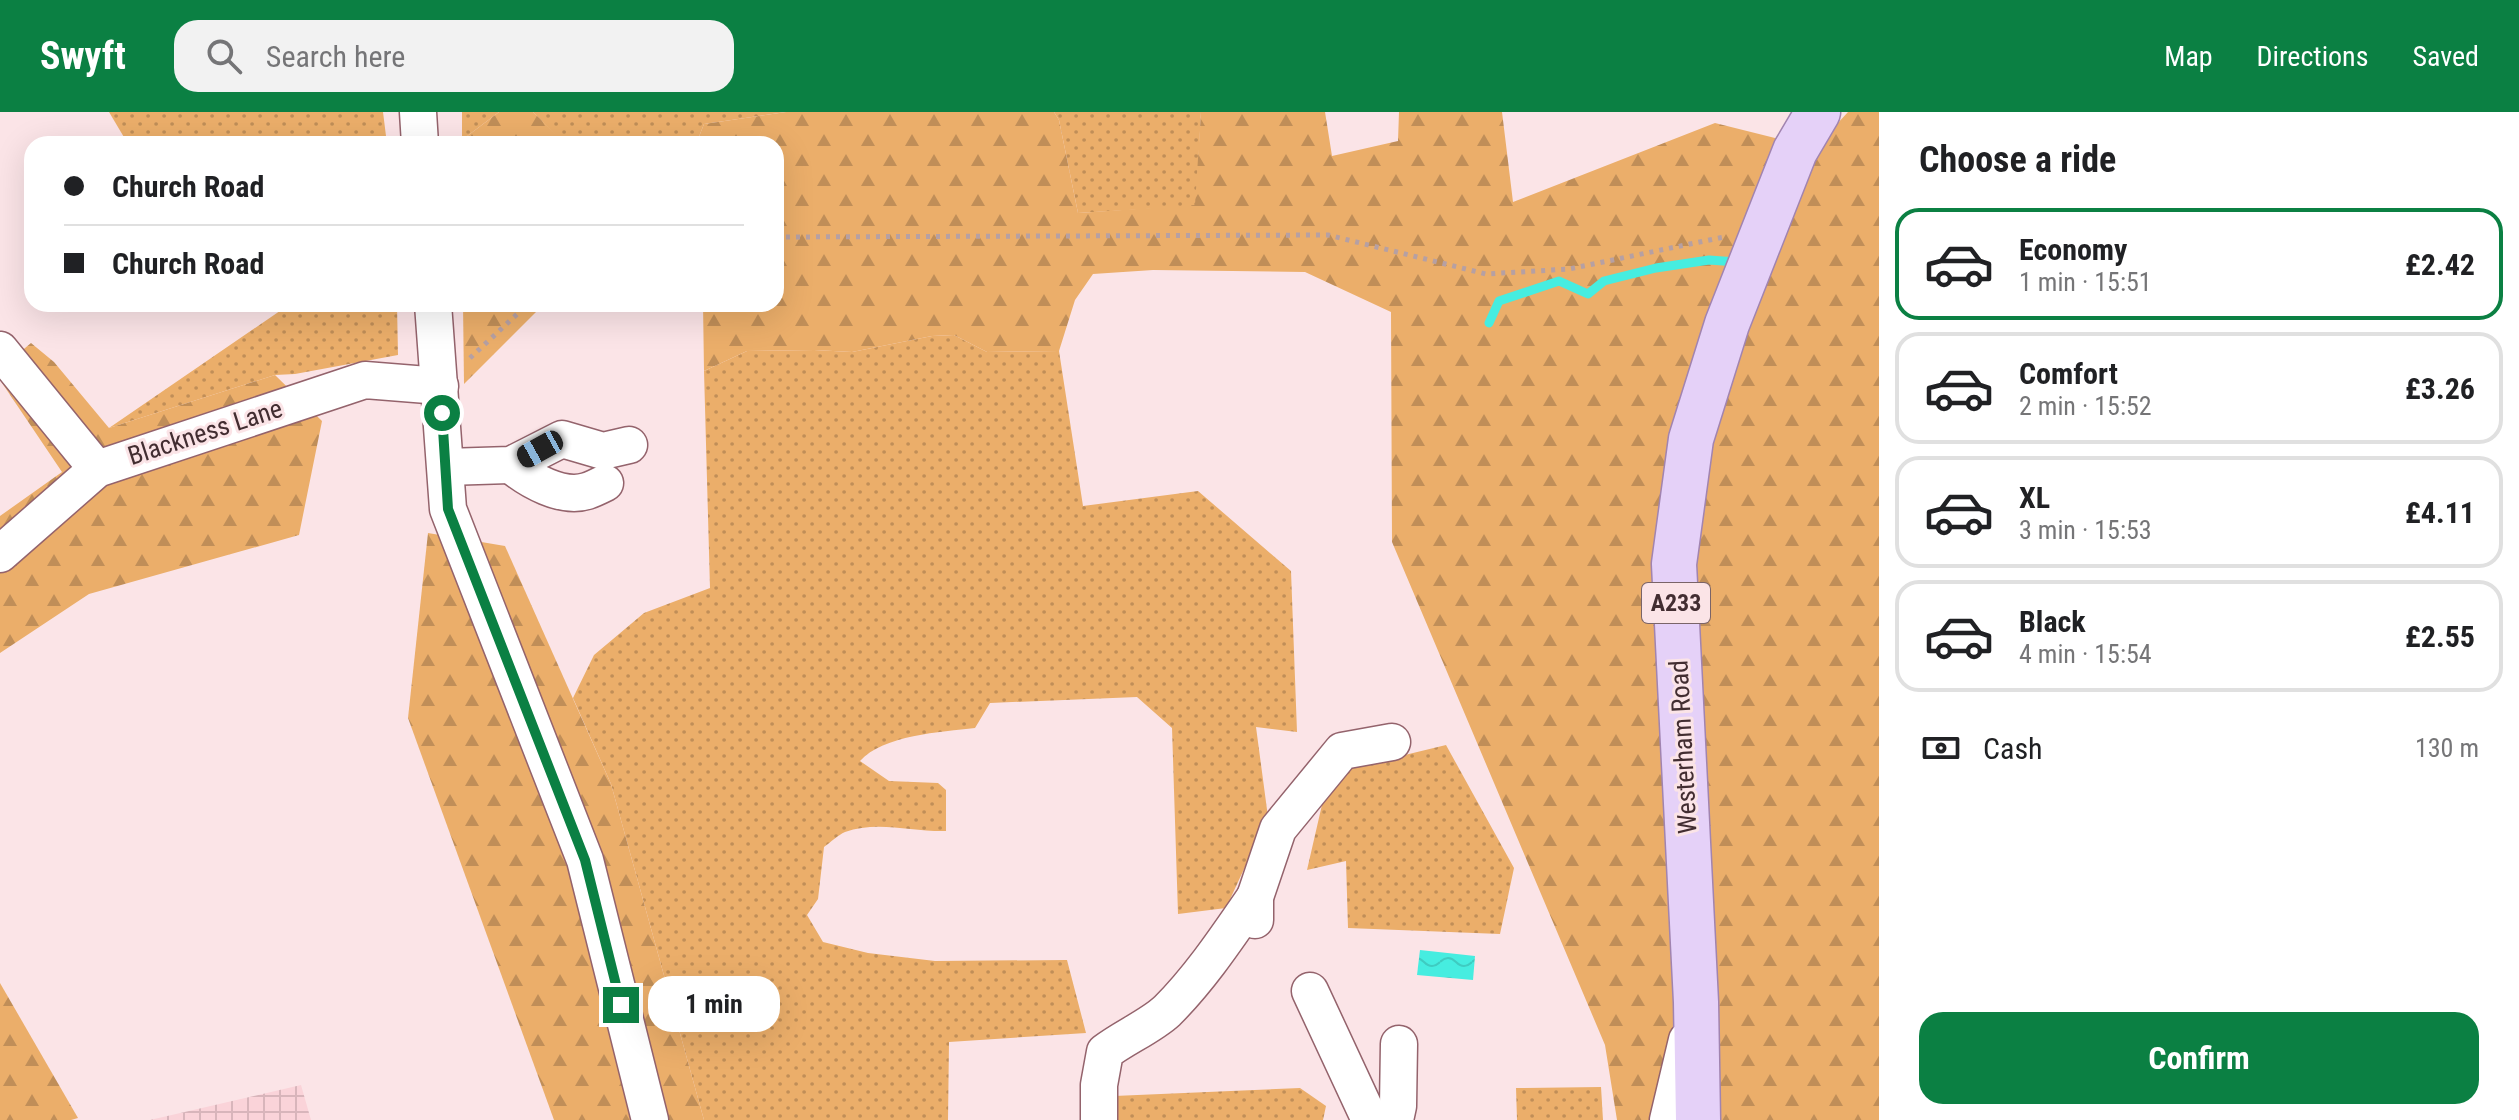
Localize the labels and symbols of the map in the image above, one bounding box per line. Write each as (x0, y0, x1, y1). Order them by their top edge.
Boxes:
street label: Blackness Lane (124, 393, 286, 471)
route start (424, 395, 460, 431)
car (513, 427, 567, 471)
road number: A233 (1642, 583, 1710, 623)
street label: Westerham Road (1663, 659, 1703, 835)
callout: 1 min (649, 977, 781, 1033)
route end (603, 987, 639, 1023)

